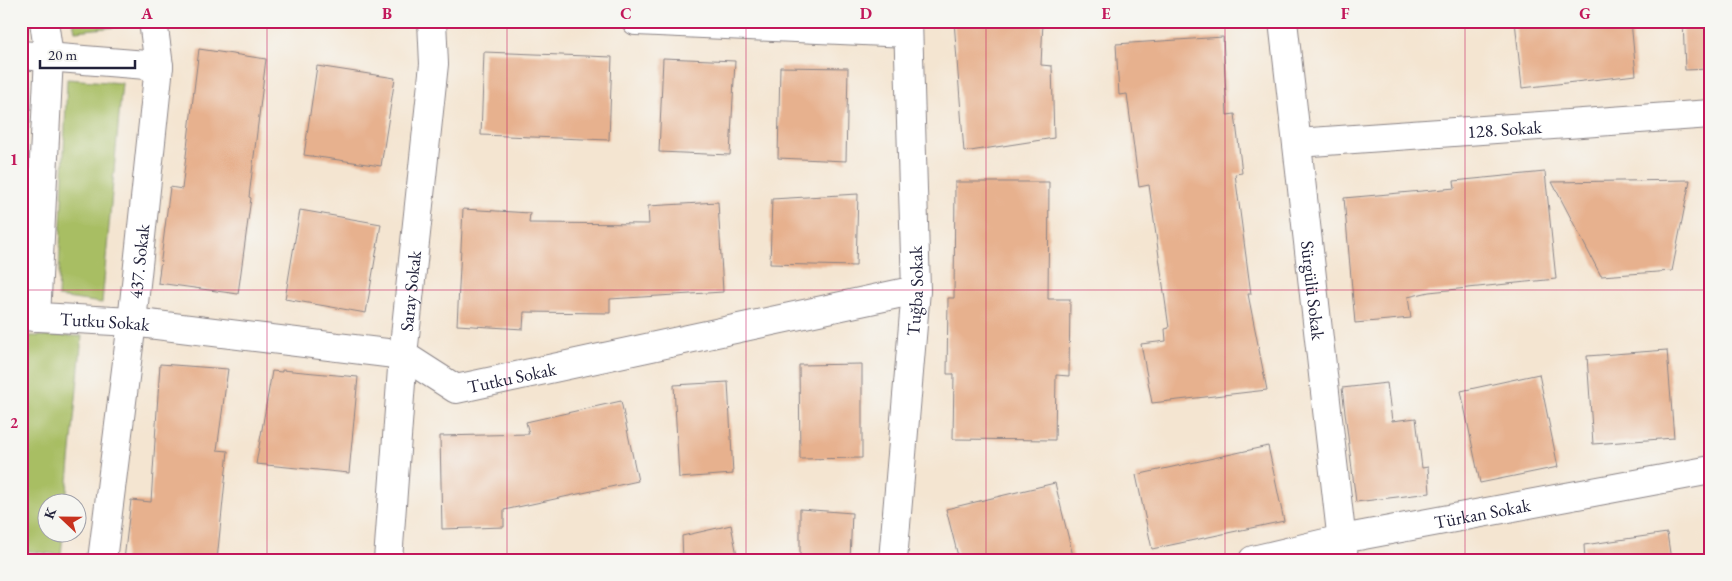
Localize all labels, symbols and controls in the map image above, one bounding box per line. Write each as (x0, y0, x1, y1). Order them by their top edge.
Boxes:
text: A (140, 3, 153, 24)
text: B (382, 3, 392, 24)
text: C (620, 3, 632, 24)
text: D (860, 3, 872, 24)
text: E (1101, 3, 1111, 24)
text: F (1341, 3, 1350, 24)
text: G (1579, 3, 1591, 24)
scale bar (40, 38, 135, 70)
text: 20 m (48, 45, 77, 64)
street label: 128. Sokak (1466, 114, 1543, 143)
text: 1 (10, 149, 18, 170)
street label: 437. Sokak (123, 222, 154, 300)
street label: Sürgülü Sokak (1296, 239, 1331, 342)
street label: Tuğba Sokak (901, 245, 928, 337)
street label: Saray Sokak (394, 249, 426, 333)
street label: Tutku Sokak (59, 307, 152, 336)
street label: Tutku Sokak (465, 356, 558, 398)
text: 2 (10, 412, 19, 433)
street label: Türkan Sokak (1432, 492, 1533, 533)
north arrow (38, 494, 88, 544)
text: K (40, 505, 60, 521)

